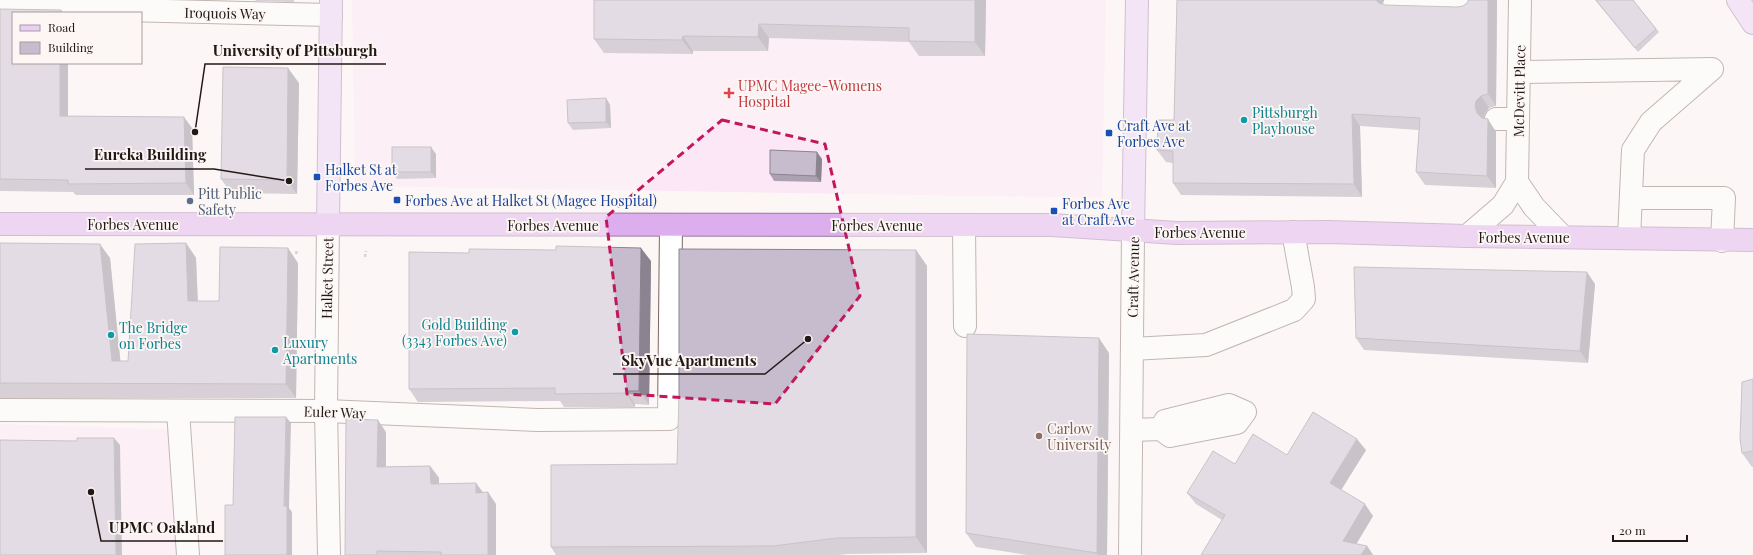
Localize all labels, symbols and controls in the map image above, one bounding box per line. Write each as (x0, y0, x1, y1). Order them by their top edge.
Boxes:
street label: Iroquois Way (184, 3, 266, 23)
legend (12, 12, 142, 64)
text: Road (48, 19, 75, 35)
callout: University of Pittsburgh (205, 37, 386, 64)
text: Building (48, 39, 94, 55)
text: University of Pittsburgh (213, 40, 377, 60)
street label: McDevitt Place (1509, 45, 1529, 137)
place label: UPMC Magee-Womens Hospital (738, 76, 882, 111)
marker: UPMC Magee-Womens Hospital (723, 87, 735, 99)
place label: Pittsburgh Playhouse (1252, 103, 1319, 138)
marker: Pittsburgh Playhouse (1239, 115, 1249, 125)
place label: Craft Ave at Forbes Ave (1117, 116, 1191, 151)
marker: Craft Ave at Forbes Ave (1104, 128, 1114, 138)
callout: Eureka Building (85, 142, 214, 169)
text: Eureka Building (94, 144, 207, 164)
place label: Halket St at Forbes Ave (325, 160, 398, 195)
marker: Halket St at Forbes Ave (312, 172, 322, 182)
place label: Pitt Public Safety (198, 184, 262, 219)
place label: Forbes Ave at Halket St (Magee Hospital) (405, 191, 657, 210)
place label: Forbes Ave at Craft Ave (1062, 194, 1135, 229)
marker: Forbes Ave at Halket St (Magee Hospital) (392, 195, 402, 205)
marker: Pitt Public Safety (185, 196, 195, 206)
marker: Forbes Ave at Craft Ave (1049, 206, 1059, 216)
street label: Forbes Avenue (87, 215, 179, 234)
street label: Forbes Avenue (507, 216, 599, 235)
street label: Forbes Avenue (831, 216, 923, 235)
street label: Forbes Avenue (1154, 223, 1246, 242)
street label: Forbes Avenue (1478, 228, 1570, 247)
street label: Halket Street (317, 236, 337, 319)
street label: Craft Avenue (1123, 236, 1143, 318)
place label: Gold Building (3343 Forbes Ave) (402, 315, 508, 350)
place label: The Bridge on Forbes (119, 318, 188, 353)
marker: Gold Building (3343 Forbes Ave) (510, 327, 520, 337)
marker: The Bridge on Forbes (106, 330, 116, 340)
place label: Luxury Apartments (282, 333, 357, 368)
marker: Luxury Apartments (270, 345, 280, 355)
callout: SkyVue Apartments (613, 347, 765, 374)
text: SkyVue Apartments (621, 350, 757, 370)
street label: Euler Way (303, 401, 367, 423)
place label: Carlow University (1047, 419, 1111, 454)
marker: Carlow University (1034, 431, 1044, 441)
callout: UPMC Oakland (101, 514, 223, 541)
text: UPMC Oakland (109, 517, 215, 537)
scale bar (1613, 517, 1687, 543)
text: 20 m (1619, 522, 1646, 538)

